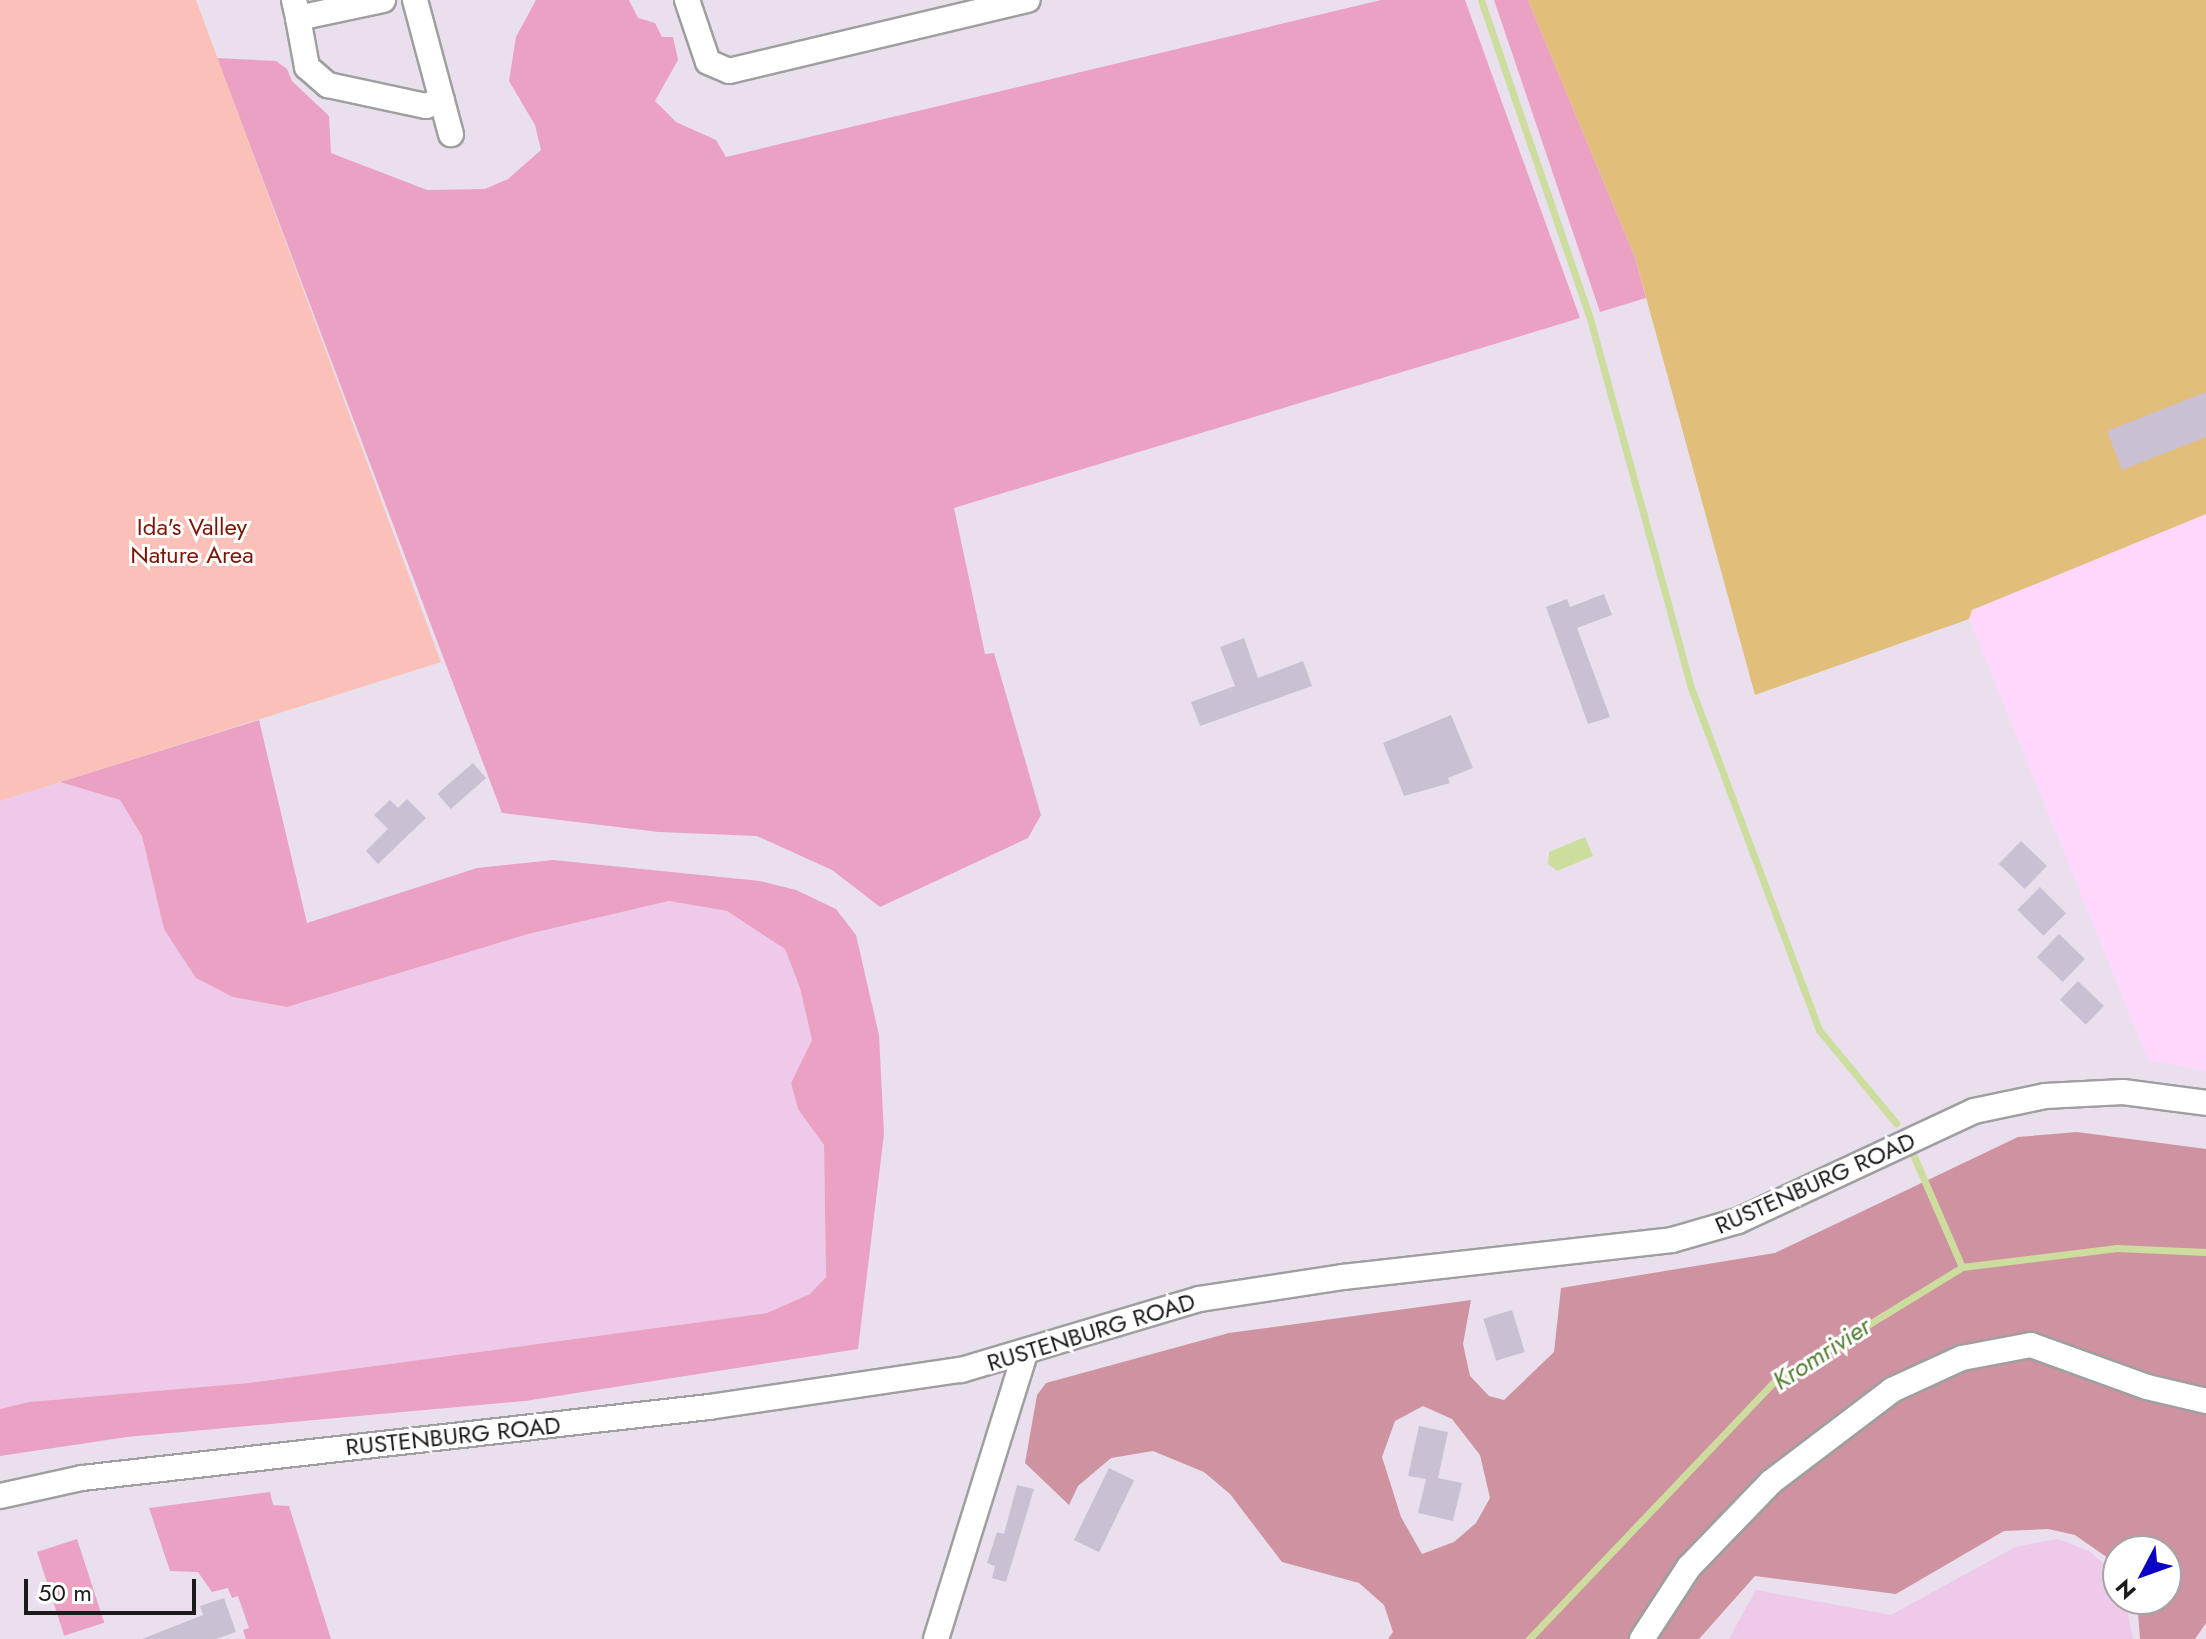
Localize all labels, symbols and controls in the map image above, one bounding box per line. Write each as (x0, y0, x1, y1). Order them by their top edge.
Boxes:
park label: Ida's Valley Nature Area (130, 513, 254, 569)
street label: RUSTENBURG ROAD (1710, 1126, 1920, 1240)
street label: RUSTENBURG ROAD (983, 1287, 1199, 1377)
water label: Kromrivier (1767, 1311, 1877, 1397)
street label: RUSTENBURG ROAD (344, 1410, 562, 1462)
north arrow (2102, 1535, 2182, 1615)
scale bar (28, 1563, 200, 1613)
text: N (2108, 1572, 2143, 1607)
text: 50 m (38, 1575, 92, 1610)

